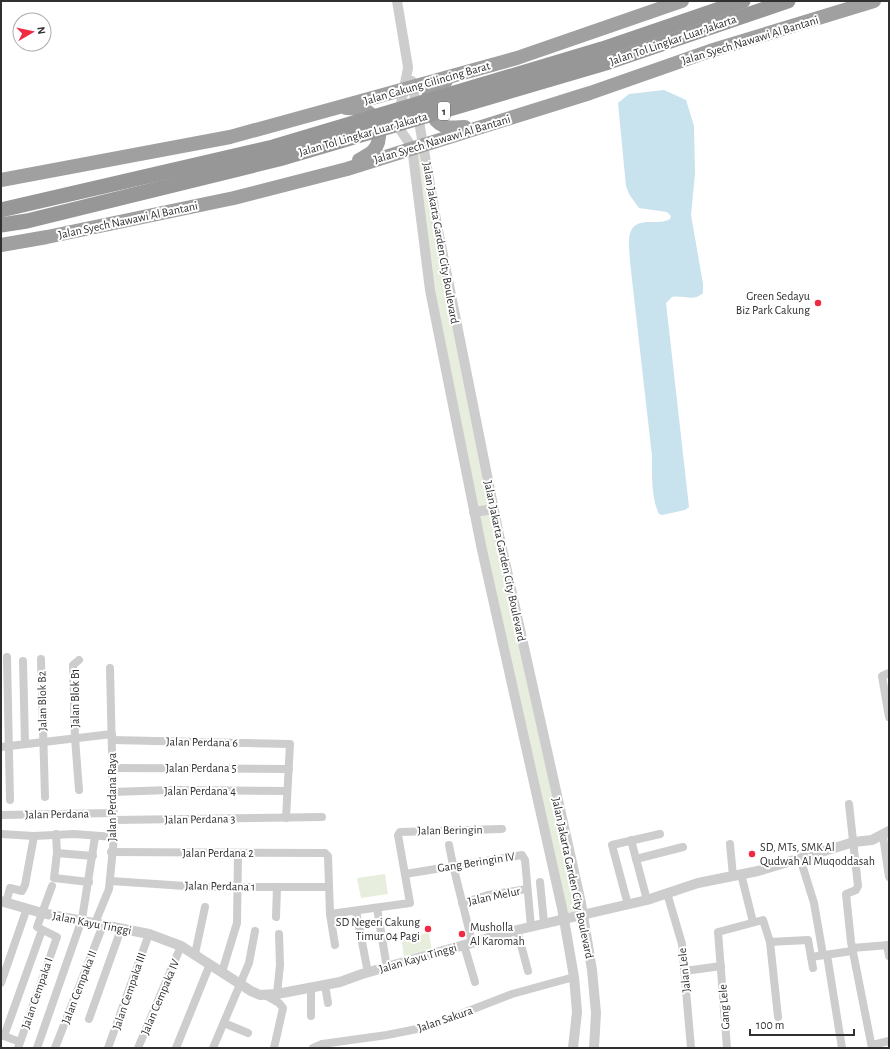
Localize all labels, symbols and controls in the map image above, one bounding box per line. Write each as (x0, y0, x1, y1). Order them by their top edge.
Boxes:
north arrow (12, 12, 52, 52)
street label: Jalan Tol Lingkar Luar Jakarta (608, 12, 738, 67)
street label: Jalan Syech Nawawi Al Bantani (680, 13, 820, 67)
text: N (35, 26, 47, 35)
street label: Jalan Cakung Cilincing Barat (363, 59, 492, 107)
road number: 1 (438, 102, 450, 120)
street label: Jalan Tol Lingkar Luar Jakarta (297, 110, 429, 158)
street label: Jalan Syech Nawawi Al Bantani (372, 112, 512, 166)
street label: Jalan Jakarta Garden City Boulevard (420, 161, 461, 325)
street label: Jalan Syech Nawawi Al Bantani (57, 199, 199, 242)
place label: Green Sedayu Biz Park Cakung (736, 290, 810, 316)
marker: Green Sedayu Biz Park Cakung (813, 298, 823, 308)
street label: Jalan Jakarta Garden City Boulevard (481, 480, 528, 643)
street label: Jalan Blok B1 (69, 669, 81, 727)
street label: Jalan Blok B2 (35, 670, 49, 731)
street label: Jalan Perdana 6 (166, 735, 238, 749)
street label: Jalan Perdana Raya (106, 752, 119, 841)
street label: Jalan Perdana 5 (165, 762, 237, 774)
street label: Jalan Perdana 4 (164, 785, 236, 797)
street label: Jalan Jakarta Garden City Boulevard (549, 797, 596, 960)
street label: Jalan Perdana (25, 807, 90, 821)
street label: Jalan Perdana 3 (164, 812, 236, 826)
street label: Jalan Beringin (417, 823, 483, 837)
place label: SD, MTs, SMK Al Qudwah Al Muqoddasah (760, 841, 875, 868)
street label: Jalan Perdana 2 (182, 847, 254, 859)
marker: SD, MTs, SMK Al Qudwah Al Muqoddasah (747, 849, 757, 859)
street label: Gang Beringin IV (437, 850, 516, 874)
street label: Jalan Perdana 1 (185, 879, 255, 893)
street label: Jalan Melur (467, 885, 521, 907)
street label: Jalan Kayu Tinggi (51, 909, 133, 938)
place label: SD Negeri Cakung Timur 04 Pagi (336, 916, 420, 942)
place label: Musholla Al Karomah (470, 921, 525, 947)
marker: SD Negeri Cakung Timur 04 Pagi (423, 924, 433, 934)
marker: Musholla Al Karomah (457, 929, 467, 939)
street label: Jalan Kayu Tinggi (378, 941, 458, 976)
street label: Jalan Lele (676, 947, 692, 993)
street label: Jalan Cempaka II (60, 949, 98, 1025)
street label: Jalan Cempaka III (110, 951, 148, 1031)
street label: Jalan Cempaka I (19, 956, 55, 1030)
street label: Jalan Cempaka IV (139, 957, 181, 1037)
street label: Gang Lele (716, 984, 732, 1030)
street label: Jalan Sakura (416, 1004, 474, 1034)
scale bar (750, 1011, 854, 1037)
text: 100 m (756, 1019, 784, 1031)

